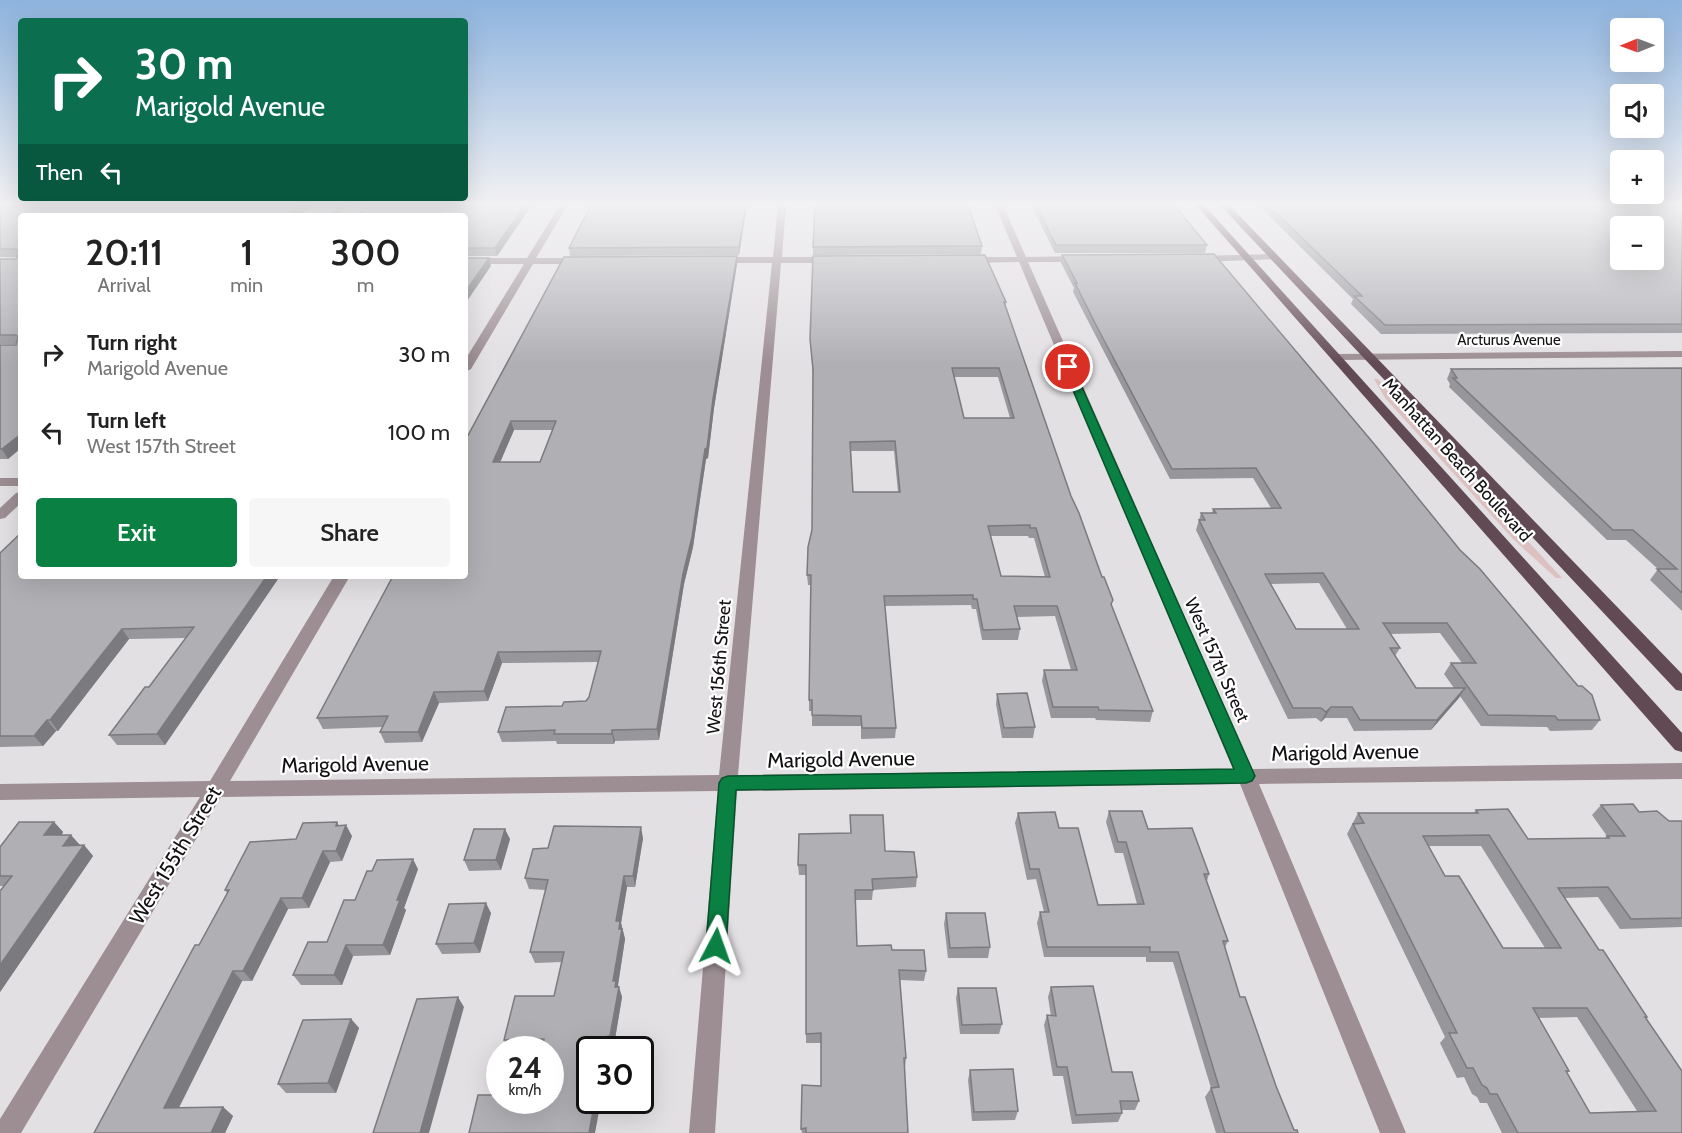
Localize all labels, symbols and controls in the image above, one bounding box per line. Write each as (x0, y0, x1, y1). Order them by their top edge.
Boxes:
north arrow (1610, 18, 1664, 72)
map controls (1610, 18, 1664, 270)
text: 30 m (135, 38, 233, 90)
icon: right (36, 42, 114, 120)
button: sound (1610, 84, 1664, 138)
text: Marigold Avenue (135, 90, 325, 123)
button: + (1610, 150, 1664, 204)
icon: left (95, 156, 128, 189)
text: Then (36, 159, 83, 186)
button: − (1610, 216, 1664, 270)
text: 20:11 (85, 230, 163, 274)
text: 1 (240, 230, 253, 274)
text: 300 (331, 230, 401, 274)
text: Arrival (98, 273, 151, 297)
text: min (230, 273, 263, 297)
text: m (357, 273, 374, 297)
text: Turn right (87, 329, 177, 356)
street label: Arcturus Avenue (1457, 331, 1561, 349)
icon: right (36, 338, 69, 371)
text: 30 m (398, 341, 450, 368)
pin (1042, 341, 1093, 392)
icon: arrive (1051, 350, 1084, 383)
text: Marigold Avenue (87, 356, 228, 380)
street label: Manhattan Beach Boulevard (1378, 373, 1536, 547)
text: Turn left (87, 407, 166, 434)
icon: left (36, 416, 69, 449)
text: 100 m (388, 419, 450, 446)
text: West 157th Street (87, 434, 236, 458)
button: Exit (36, 498, 237, 567)
button: Share (249, 498, 450, 567)
street label: West 157th Street (1180, 594, 1254, 726)
street label: West 156th Street (702, 599, 736, 735)
street label: Marigold Avenue (1271, 738, 1419, 766)
street label: Marigold Avenue (767, 745, 915, 773)
street label: Marigold Avenue (281, 750, 429, 778)
street label: West 155th Street (124, 781, 226, 929)
position arrow (684, 914, 748, 978)
speed limit sign: 30 (576, 1036, 654, 1114)
text: 24 (508, 1049, 542, 1086)
text: km/h (509, 1081, 541, 1099)

